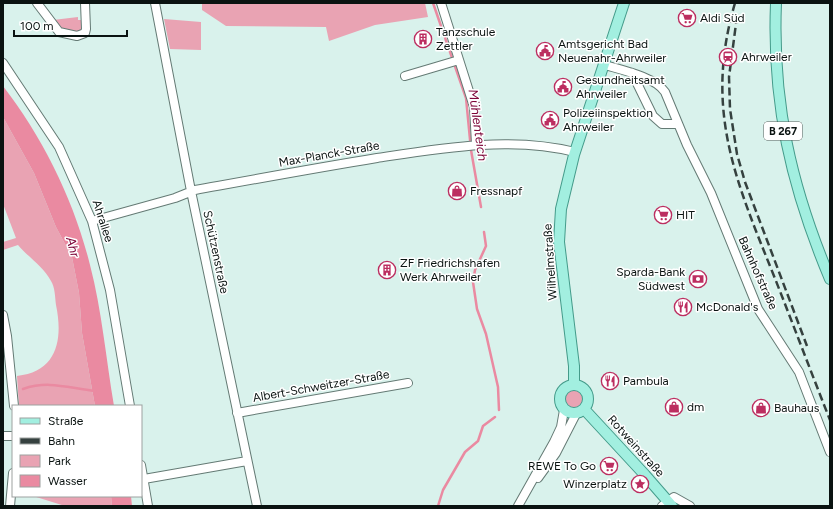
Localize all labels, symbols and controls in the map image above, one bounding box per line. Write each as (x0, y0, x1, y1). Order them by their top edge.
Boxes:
supermarket icon: Aldi Süd (677, 8, 697, 28)
place label: Aldi Süd (700, 11, 745, 25)
scale bar (14, 12, 127, 38)
text: 100 m (20, 19, 54, 33)
place label: Tanzschule Zettler (436, 25, 496, 53)
building icon: Tanzschule Zettler (413, 29, 433, 49)
place label: Amtsgericht Bad Neuenahr-Ahrweiler (558, 37, 666, 65)
public building icon: Amtsgericht Bad Neuenahr-Ahrweiler (535, 41, 555, 61)
station icon: Ahrweiler (718, 47, 738, 67)
place label: Ahrweiler (741, 50, 792, 64)
place label: Gesundheitsamt Ahrweiler (576, 73, 665, 101)
public building icon: Gesundheitsamt Ahrweiler (553, 77, 573, 97)
water label: Mühlenteich (466, 88, 490, 162)
place label: Polizeiinspektion Ahrweiler (563, 106, 653, 134)
public building icon: Polizeiinspektion Ahrweiler (540, 110, 560, 130)
road number: B 267 (764, 122, 802, 140)
street label: Max-Planck-Straße (278, 138, 381, 170)
shop icon: Fressnapf (447, 181, 467, 201)
place label: Fressnapf (470, 184, 523, 198)
street label: Ahrallee (90, 198, 116, 244)
supermarket icon: HIT (653, 205, 673, 225)
place label: HIT (676, 208, 695, 222)
street label: Schützenstraße (200, 209, 232, 295)
street label: Wilhelmstraße (540, 223, 560, 301)
water label: Ahr (63, 234, 83, 259)
street label: Bahnhofstraße (736, 234, 781, 312)
place label: ZF Friedrichshafen Werk Ahrweiler (400, 256, 500, 284)
building icon: ZF Friedrichshafen Werk Ahrweiler (377, 260, 397, 280)
place label: Sparda-Bank Südwest (616, 265, 685, 293)
bank icon: Sparda-Bank Südwest (688, 269, 708, 289)
restaurant icon: McDonald's (673, 297, 693, 317)
place label: McDonald's (696, 300, 759, 314)
street label: Albert-Schweitzer-Straße (252, 367, 391, 405)
restaurant icon: Pambula (600, 371, 620, 391)
place label: Pambula (623, 374, 669, 388)
shop icon: dm (664, 397, 684, 417)
shop icon: Bauhaus (751, 398, 771, 418)
place label: dm (687, 400, 704, 414)
place label: Bauhaus (774, 401, 820, 415)
legend (12, 405, 142, 497)
street label: Rotweinstraße (605, 412, 668, 480)
text: Straße (48, 414, 84, 428)
text: Bahn (48, 434, 75, 448)
text: Park (48, 454, 71, 468)
supermarket icon: REWE To Go (599, 456, 619, 476)
place label: REWE To Go (528, 459, 596, 473)
text: Wasser (48, 474, 87, 488)
place icon: Winzerplatz (630, 474, 650, 494)
place label: Winzerplatz (563, 477, 627, 491)

